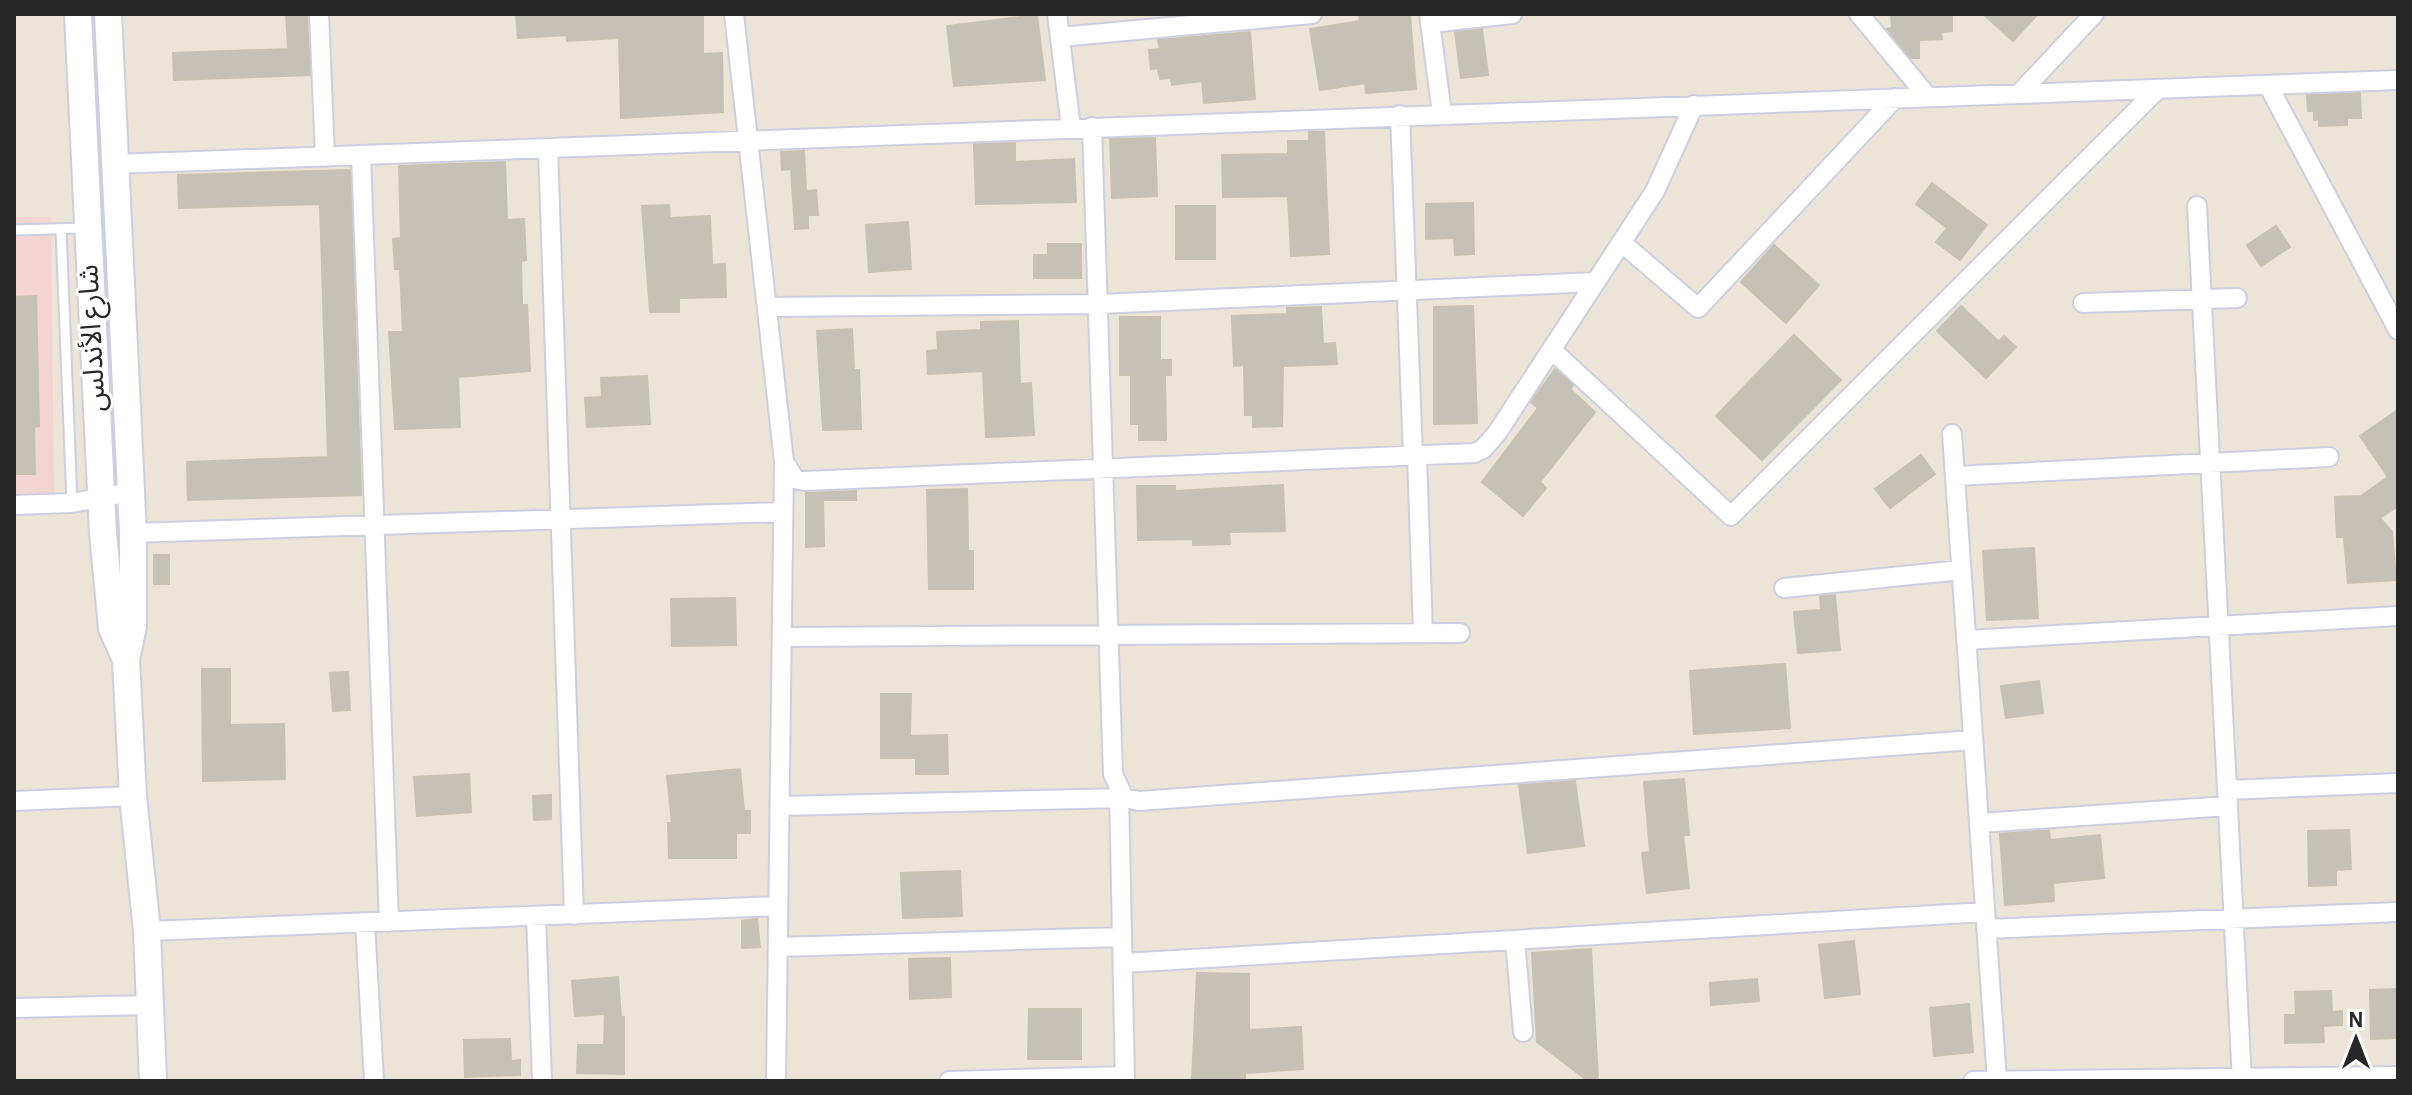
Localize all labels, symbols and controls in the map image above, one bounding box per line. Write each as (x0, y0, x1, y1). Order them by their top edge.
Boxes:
street label: شارع الأندلس (72, 263, 116, 412)
north arrow (2316, 999, 2396, 1079)
text: N (2348, 1009, 2364, 1031)

